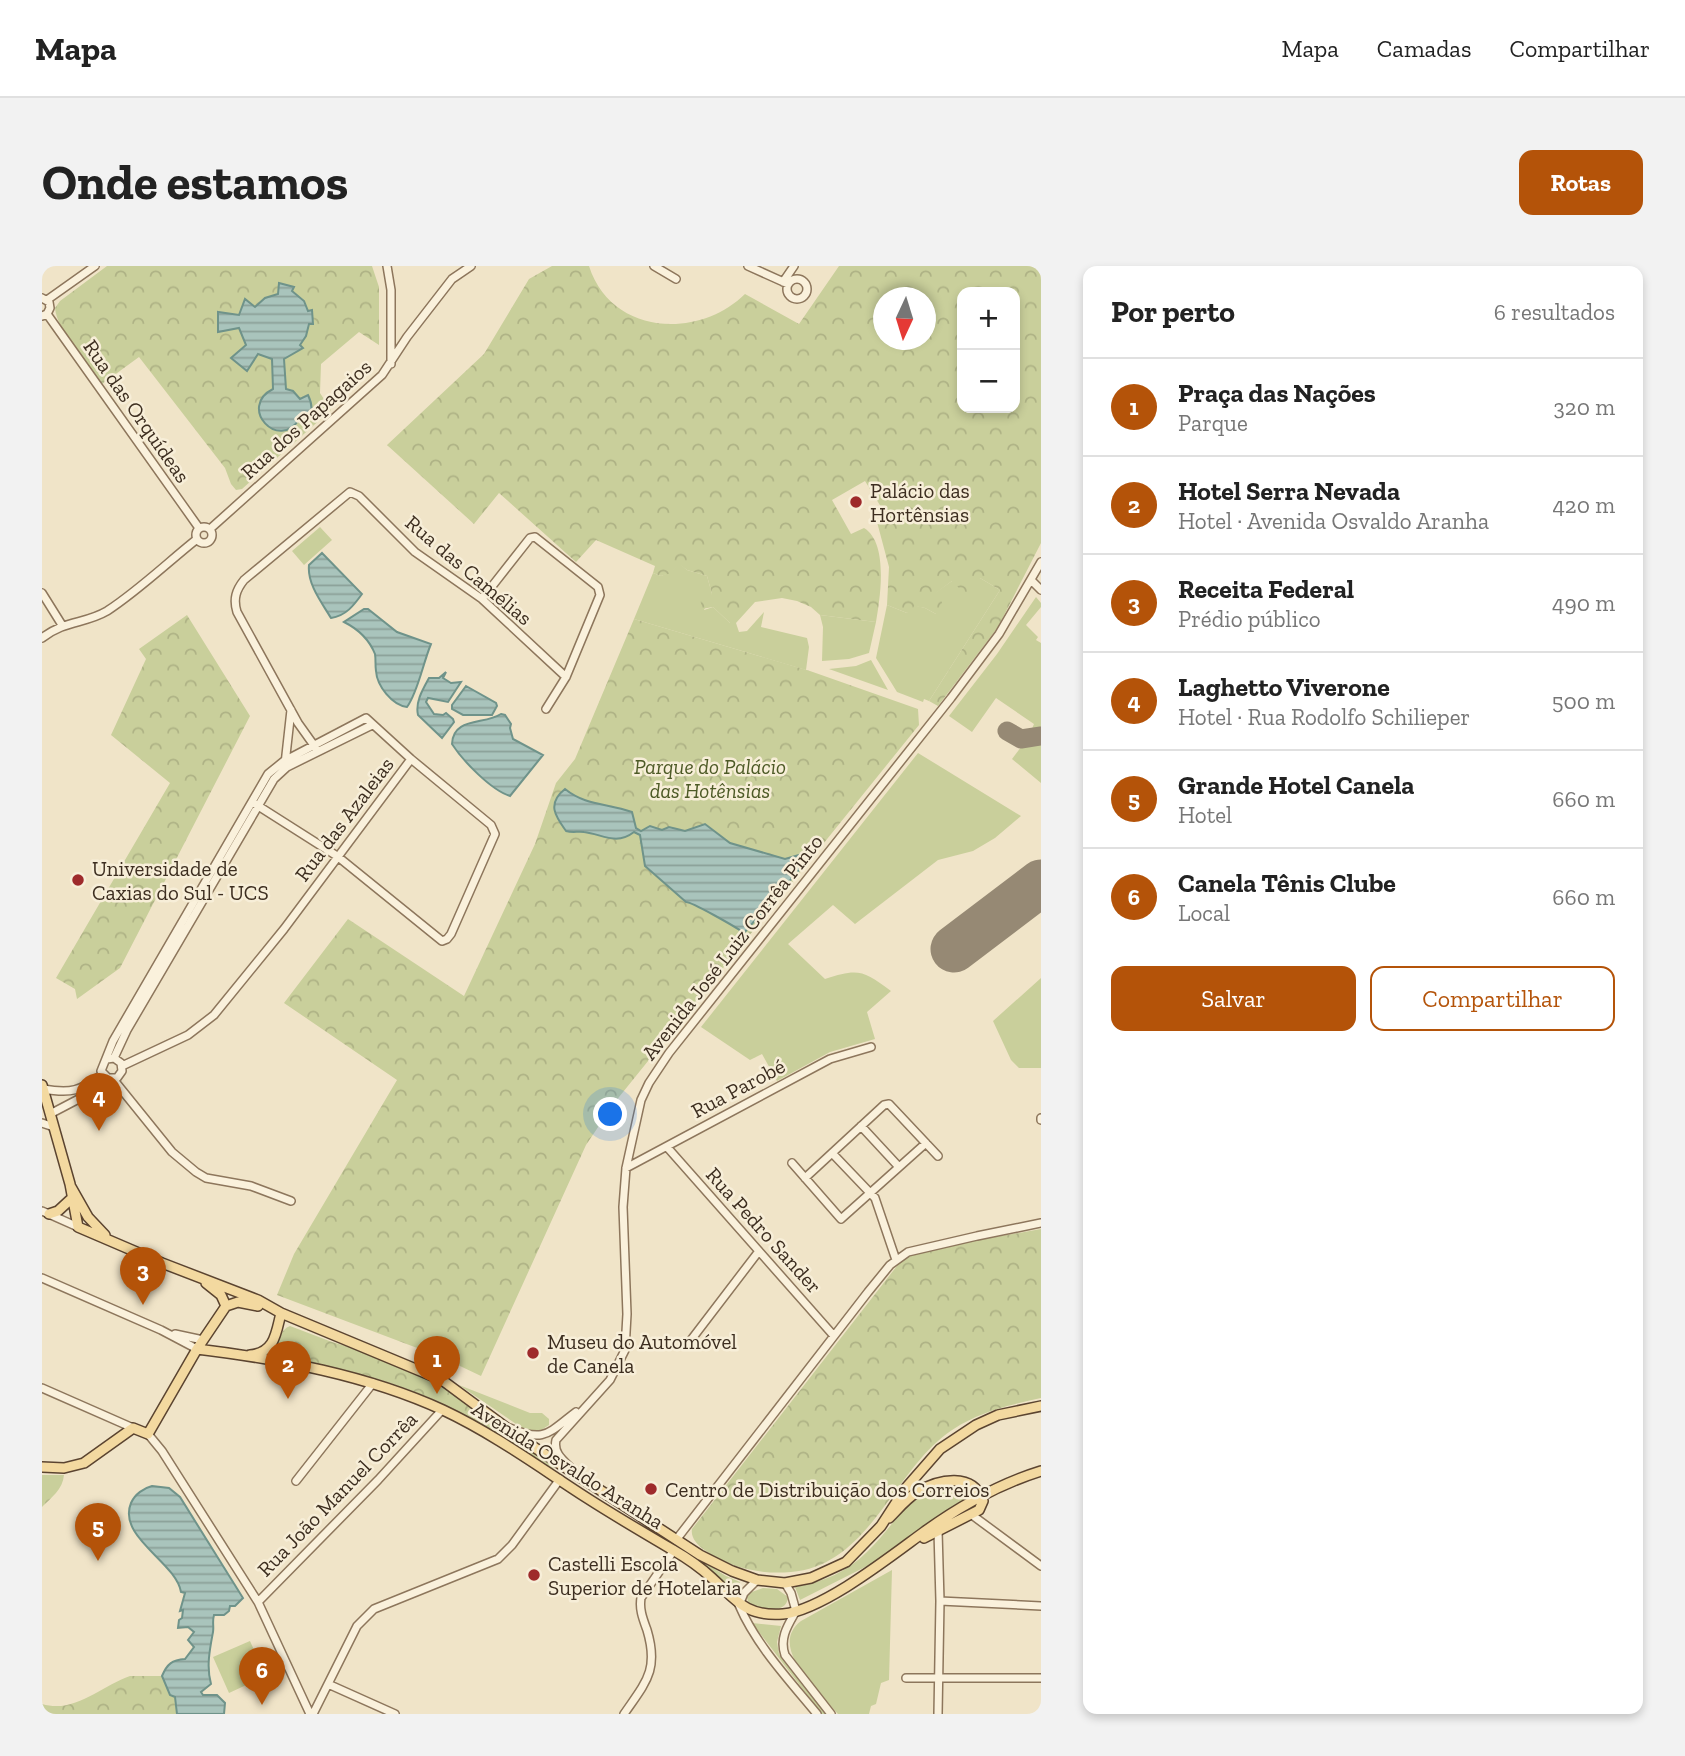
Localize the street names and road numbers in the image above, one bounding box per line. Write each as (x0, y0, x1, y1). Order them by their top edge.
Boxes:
street label: Rua das Orquídeas (78, 335, 196, 487)
street label: Rua dos Papagaios (236, 354, 376, 484)
street label: Rua das Camélias (401, 510, 537, 630)
street label: Rua das Azaleias (289, 752, 399, 886)
street label: Avenida José Luiz Corrêa Pinto (636, 829, 828, 1065)
street label: Rua Parobé (687, 1053, 789, 1123)
street label: Rua Pedro Sander (701, 1162, 827, 1298)
street label: Avenida Osvaldo Aranha (468, 1396, 668, 1534)
street label: Rua João Manuel Corrêa (252, 1406, 422, 1582)

